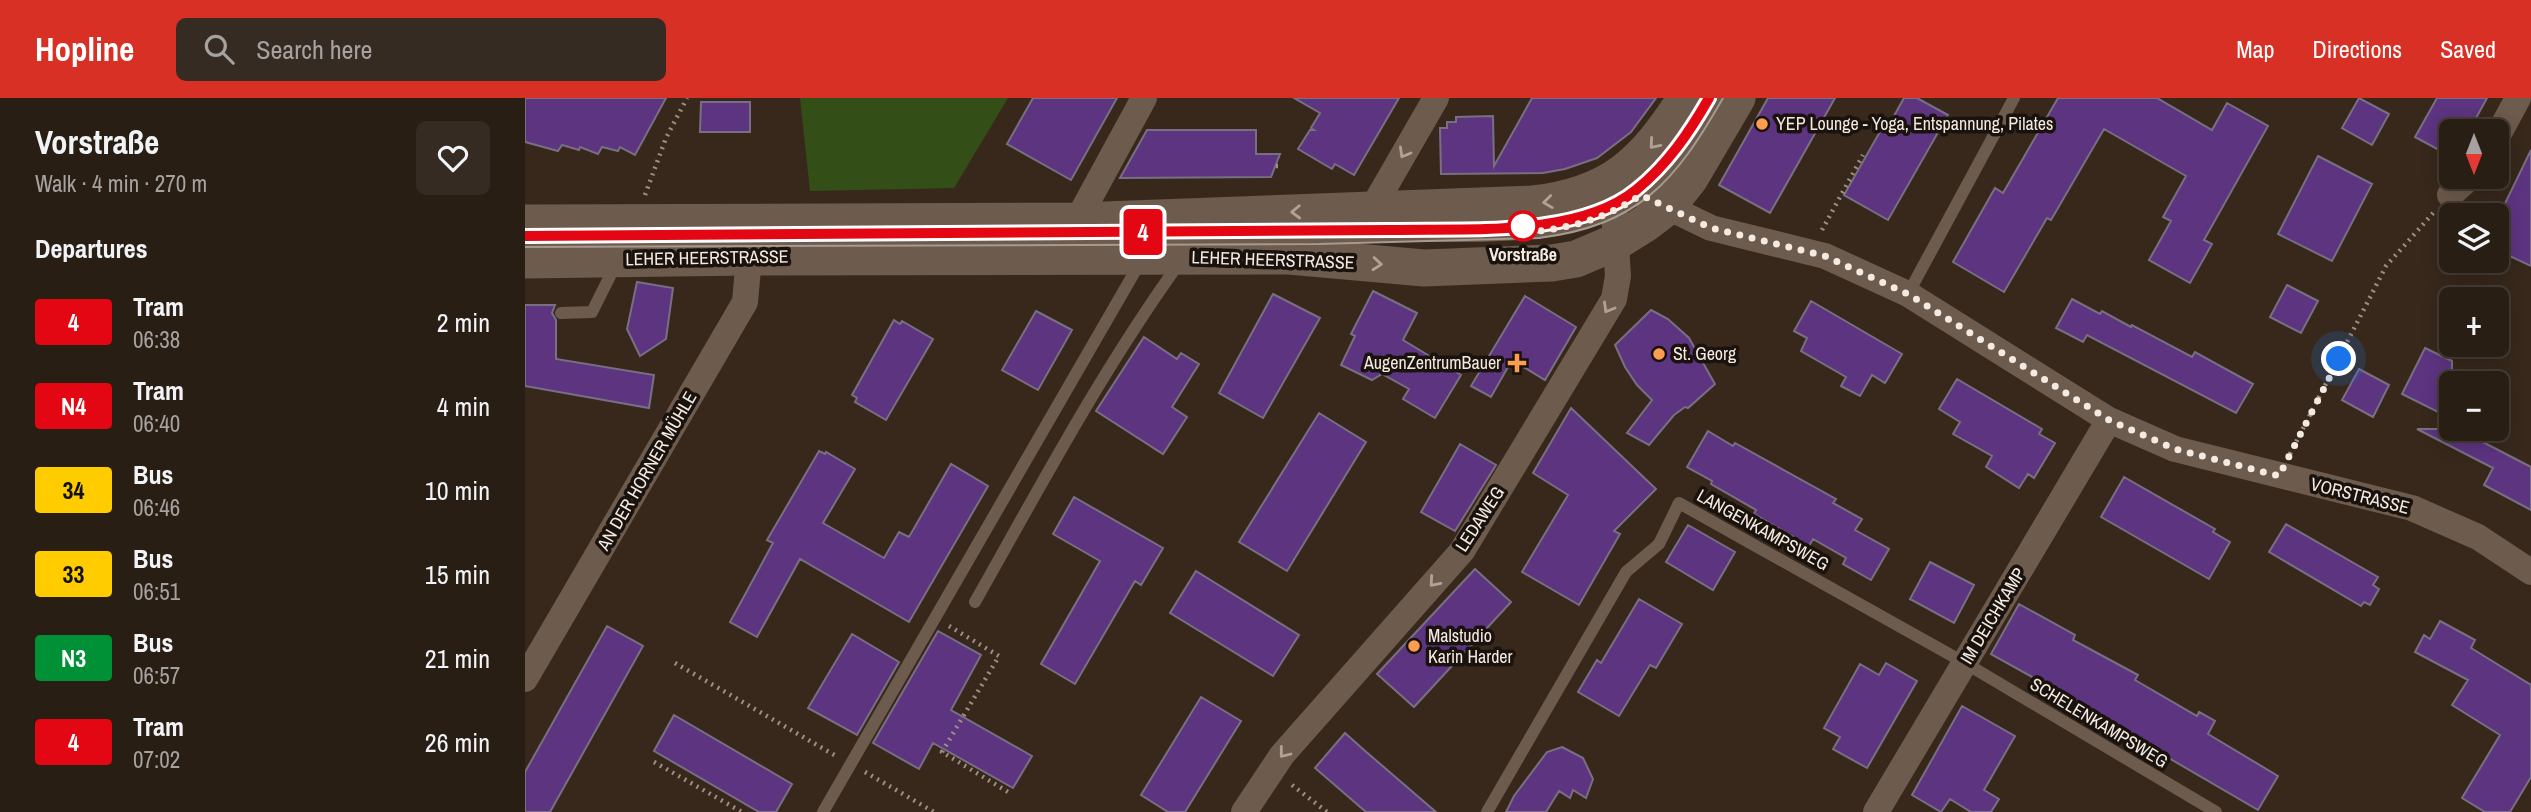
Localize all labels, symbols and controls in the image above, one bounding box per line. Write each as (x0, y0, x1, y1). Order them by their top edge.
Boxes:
search box (176, 18, 666, 81)
text: Hopline (35, 27, 134, 71)
icon: search (200, 30, 238, 68)
text: Search here (256, 32, 372, 67)
text: Map (2236, 33, 2274, 65)
text: Directions (2312, 33, 2402, 65)
text: Saved (2440, 33, 2496, 65)
place label: YEP Lounge - Yoga, Entspannung, Pilates (1776, 111, 2053, 136)
marker: YEP Lounge - Yoga, Entspannung, Pilates (1754, 116, 1770, 132)
north arrow (2439, 119, 2509, 189)
map controls (2439, 119, 2509, 441)
text: Vorstraße (35, 120, 159, 164)
button: heart (416, 121, 490, 195)
one-way arrow (1650, 136, 1662, 149)
one-way arrow (1399, 146, 1412, 159)
text: Walk · 4 min · 270 m (35, 168, 207, 199)
one-way arrow (1542, 195, 1553, 210)
button: layers (2439, 203, 2509, 273)
one-way arrow (1290, 205, 1301, 220)
line badge: 4 (1120, 209, 1166, 255)
marker: Vorstraße (1508, 211, 1538, 241)
text: 4 (1138, 216, 1148, 248)
text: Departures (35, 231, 148, 266)
place label: Vorstraße (1489, 242, 1557, 267)
street label: LEHER HEERSTRASSE (625, 244, 789, 271)
street label: LEHER HEERSTRASSE (1191, 244, 1355, 275)
one-way arrow (1372, 256, 1383, 271)
button: + (2439, 287, 2509, 357)
text: Tram (133, 289, 184, 324)
one-way arrow (1603, 301, 1616, 313)
text: 2 min (437, 305, 490, 340)
text: 4 (68, 306, 79, 338)
text: 06:38 (133, 324, 180, 355)
place label: St. Georg (1673, 341, 1737, 366)
your location (2321, 341, 2356, 376)
marker: St. Georg (1651, 346, 1667, 362)
place label: AugenZentrumBauer (1363, 350, 1501, 375)
marker: AugenZentrumBauer (1507, 353, 1527, 373)
button: − (2439, 371, 2509, 441)
text: Tram (133, 373, 184, 408)
street label: AN DER HORNER MÜHLE (590, 387, 702, 556)
text: 4 min (437, 389, 490, 424)
text: N4 (61, 390, 86, 422)
text: 06:40 (133, 408, 180, 439)
text: Bus (133, 457, 173, 492)
street label: VORSTRASSE (2308, 471, 2412, 520)
text: 10 min (425, 473, 490, 508)
text: 34 (63, 474, 84, 506)
street label: LEDAWEG (1449, 481, 1510, 556)
street label: LANGENKAMPSWEG (1693, 483, 1834, 576)
text: 06:46 (133, 492, 180, 523)
text: Bus (133, 541, 173, 576)
text: 15 min (425, 557, 490, 592)
text: 33 (63, 558, 84, 590)
street label: IM DEICHKAMP (1954, 563, 2031, 669)
one-way arrow (1430, 574, 1442, 587)
text: 06:51 (133, 576, 180, 607)
place label: Malstudio Karin Harder (1428, 623, 1513, 669)
text: Bus (133, 625, 173, 660)
marker: Malstudio Karin Harder (1406, 638, 1422, 654)
text: 21 min (425, 641, 490, 676)
text: N3 (61, 642, 86, 674)
text: 06:57 (133, 660, 180, 691)
street label: SCHELENKAMPSWEG (2026, 672, 2173, 774)
text: Tram (133, 709, 184, 744)
text: 26 min (425, 725, 490, 760)
text: 4 (68, 726, 79, 758)
text: 07:02 (133, 744, 180, 775)
one-way arrow (1280, 746, 1293, 758)

